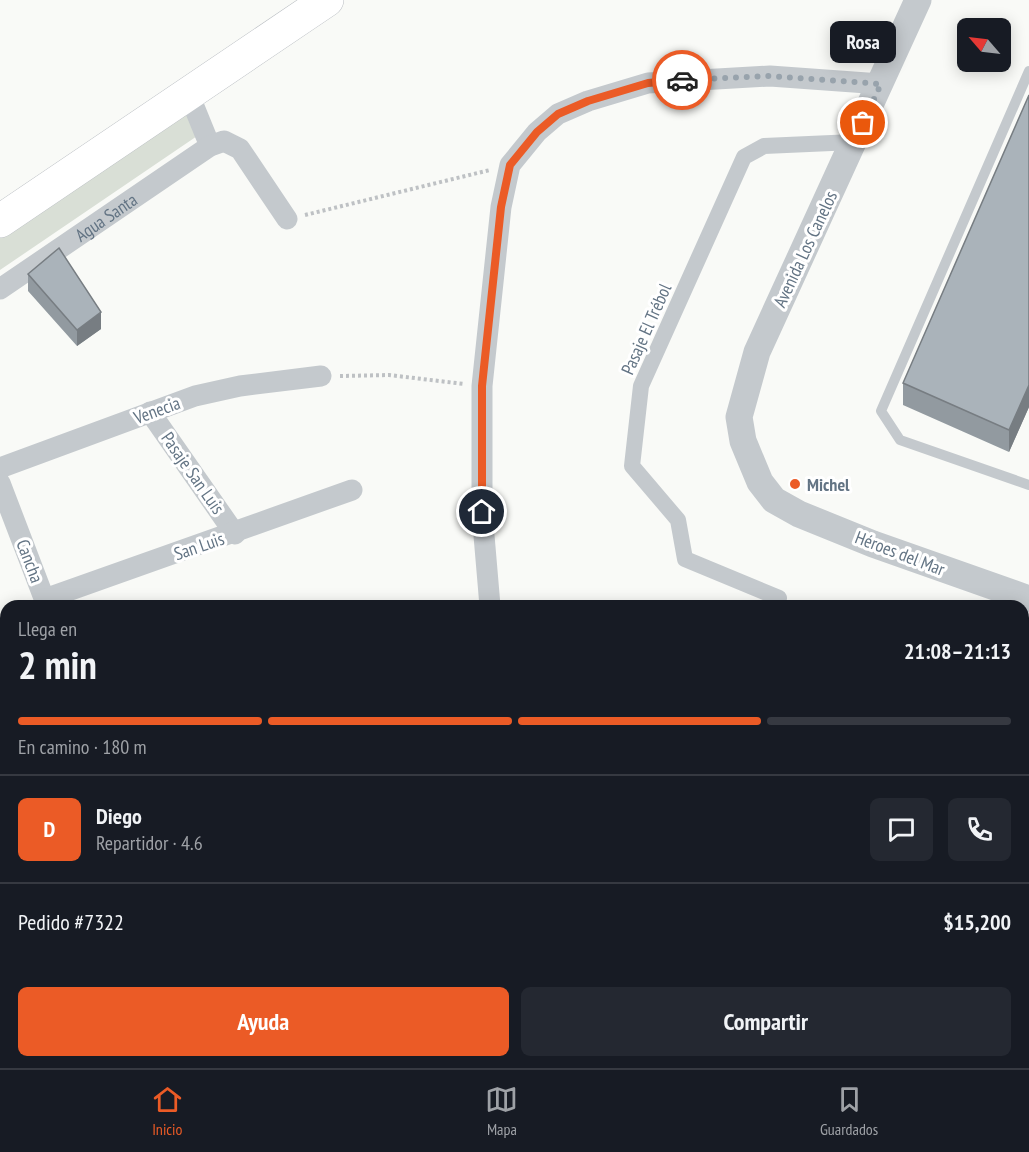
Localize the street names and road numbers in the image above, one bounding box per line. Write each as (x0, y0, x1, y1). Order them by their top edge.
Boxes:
street label: Avenida Los Canelos (768, 187, 842, 311)
street label: Agua Santa (70, 188, 141, 246)
street label: Pasaje El Trébol (616, 279, 677, 378)
street label: Venecia (130, 391, 183, 429)
street label: Pasaje San Luis (156, 428, 230, 518)
street label: Héroes del Mar (852, 525, 948, 581)
street label: San Luis (171, 527, 227, 565)
street label: Cancha (11, 536, 49, 586)

